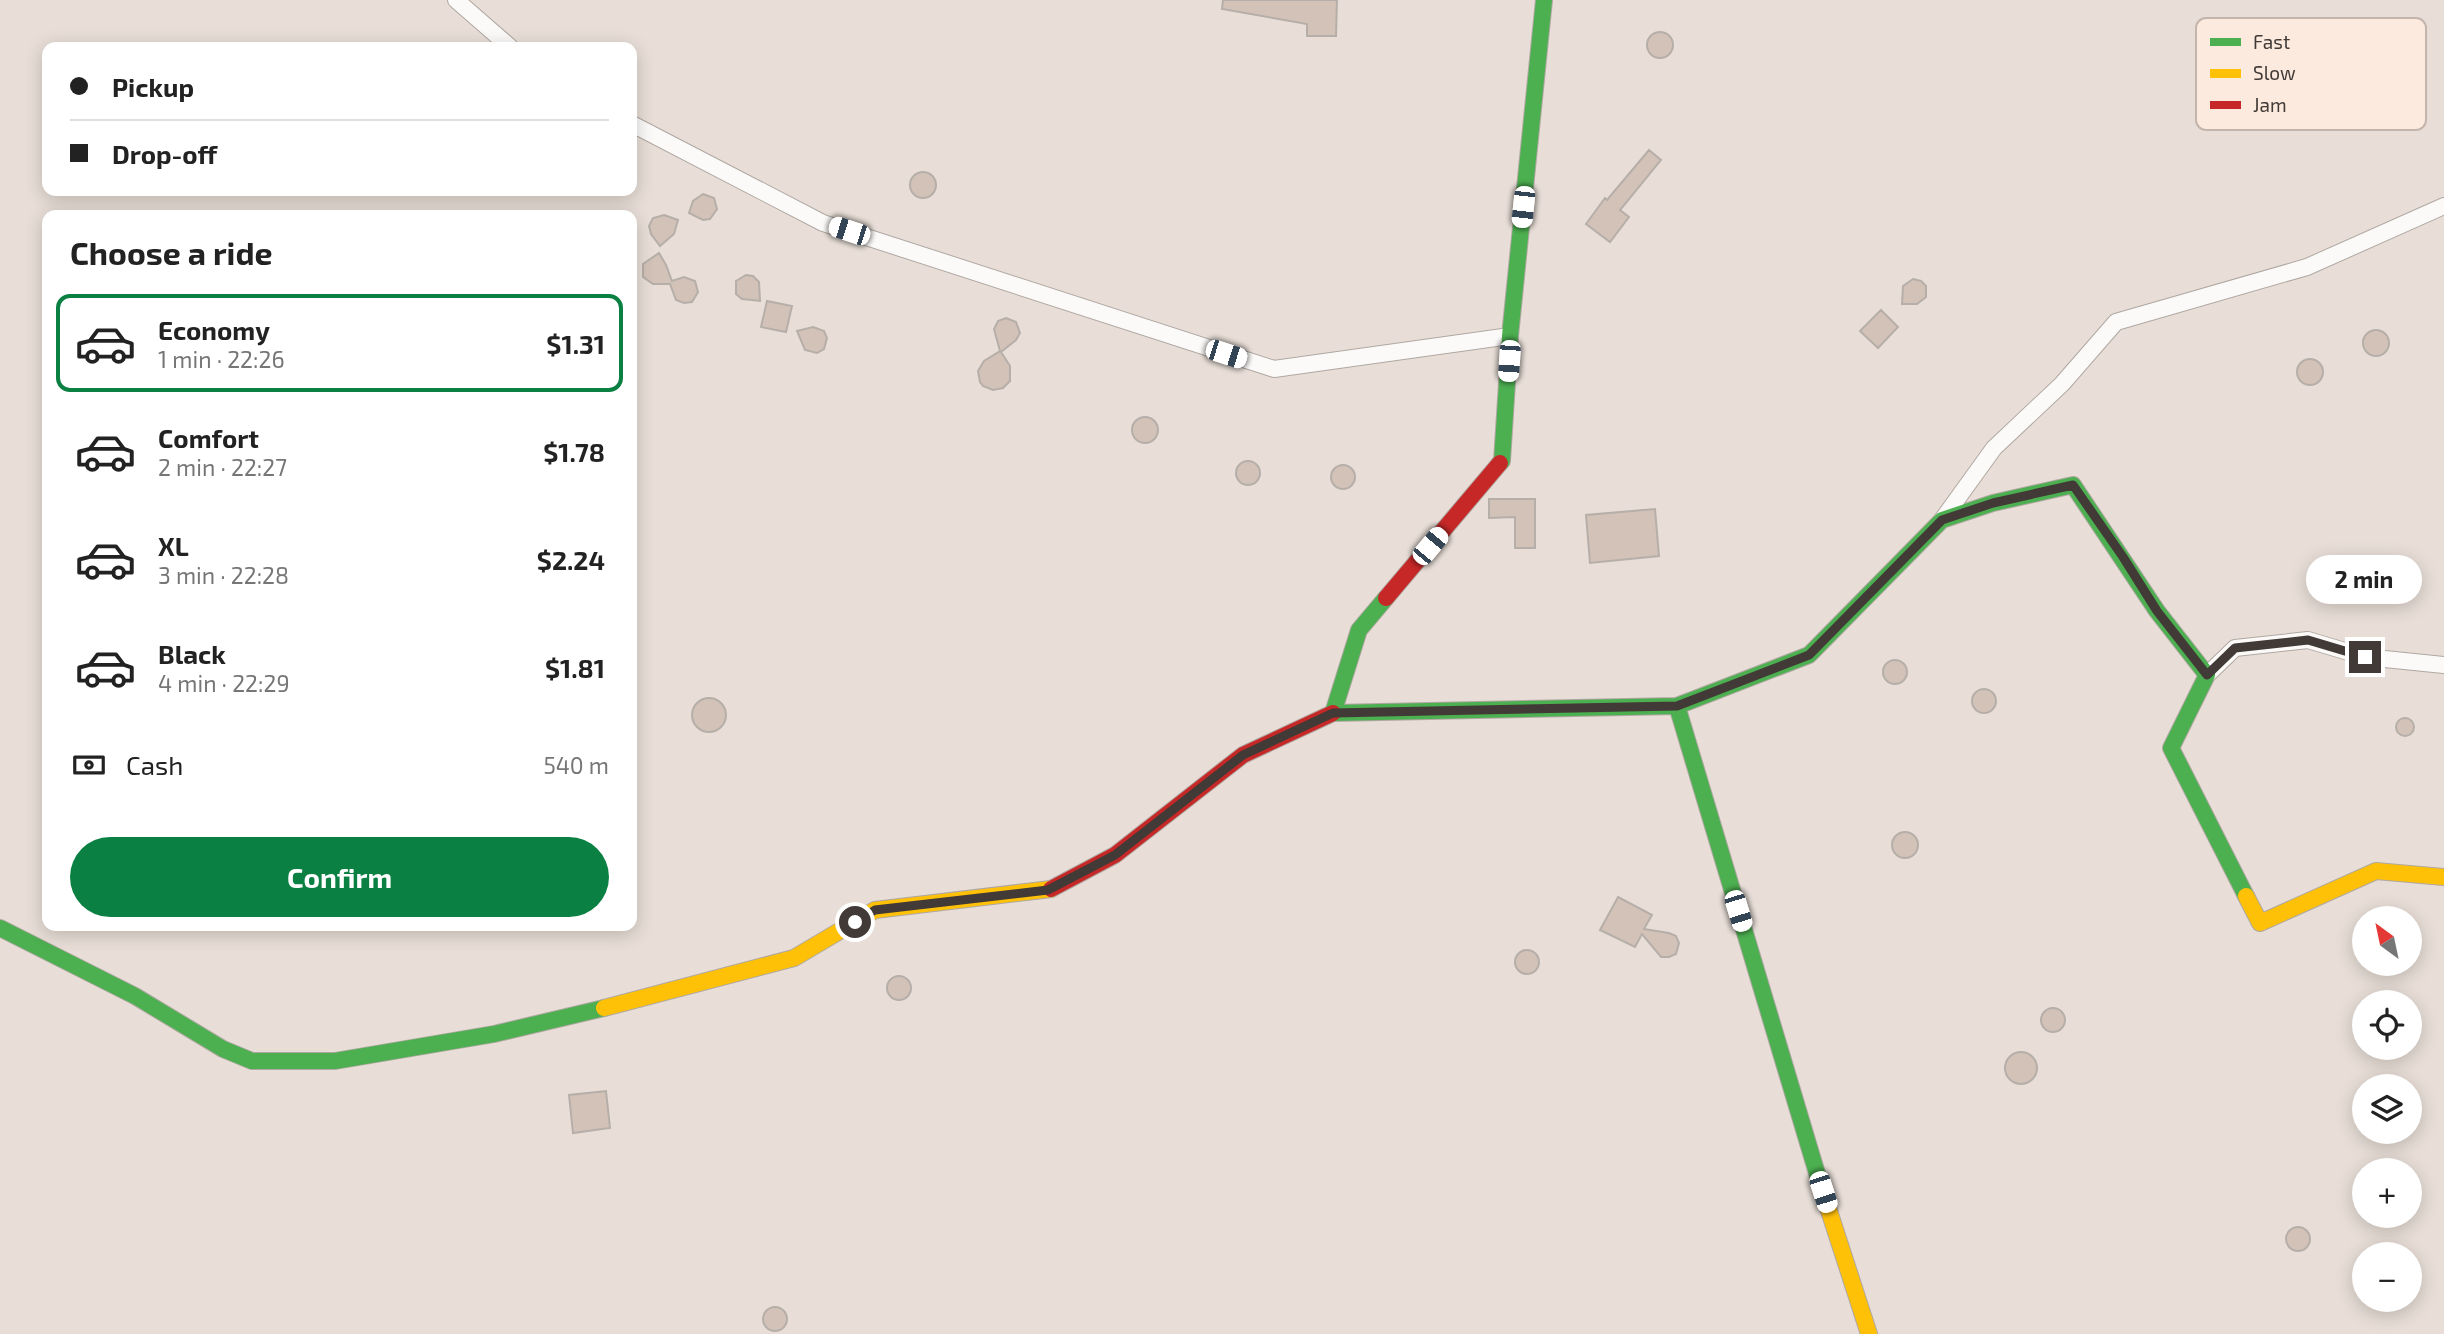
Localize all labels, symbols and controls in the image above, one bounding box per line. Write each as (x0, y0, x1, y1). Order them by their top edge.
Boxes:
legend (2196, 18, 2426, 130)
text: Fast (2253, 30, 2290, 53)
text: Slow (2253, 61, 2296, 84)
text: Pickup (112, 71, 194, 102)
text: Jam (2253, 93, 2287, 116)
text: Drop-off (112, 138, 217, 169)
car (1511, 185, 1536, 229)
car (826, 215, 873, 247)
text: Choose a ride (70, 233, 273, 271)
icon: car (74, 312, 137, 375)
text: Economy (158, 314, 270, 345)
text: $1.31 (546, 328, 605, 359)
car (1203, 338, 1250, 370)
car (1498, 339, 1521, 383)
text: 1 min · 22:26 (158, 345, 285, 373)
icon: car (74, 420, 137, 483)
text: Comfort (158, 422, 259, 453)
text: $1.78 (543, 436, 605, 467)
text: 2 min · 22:27 (158, 453, 287, 481)
car (1409, 523, 1452, 569)
icon: car (74, 528, 137, 591)
text: XL (158, 530, 189, 561)
text: $2.24 (537, 544, 605, 575)
callout: 2 min (2307, 556, 2423, 604)
text: 3 min · 22:28 (158, 561, 289, 589)
text: 2 min (2335, 565, 2393, 593)
icon: car (74, 636, 137, 699)
text: Black (158, 638, 226, 669)
route end (2349, 641, 2381, 673)
text: $1.81 (545, 652, 605, 683)
text: 4 min · 22:29 (158, 669, 290, 697)
icon: cash (70, 746, 108, 784)
text: Cash (126, 749, 183, 780)
text: 540 m (543, 751, 609, 779)
button: Confirm (70, 837, 609, 917)
car (1722, 888, 1755, 934)
route start (839, 906, 871, 938)
north arrow (2352, 906, 2422, 976)
map controls (2352, 906, 2422, 1312)
button: locate (2352, 990, 2422, 1060)
button: layers (2352, 1074, 2422, 1144)
button: + (2352, 1158, 2422, 1228)
car (1807, 1169, 1840, 1215)
button: − (2352, 1242, 2422, 1312)

